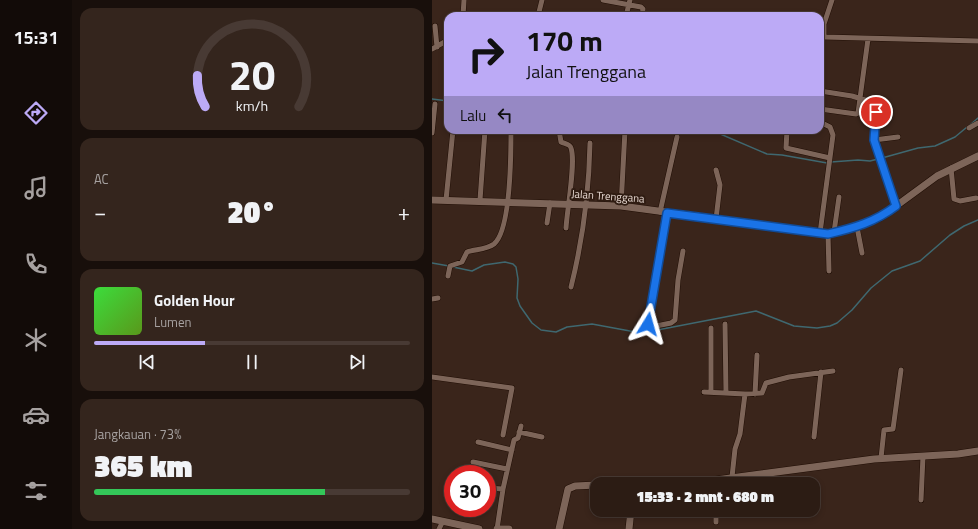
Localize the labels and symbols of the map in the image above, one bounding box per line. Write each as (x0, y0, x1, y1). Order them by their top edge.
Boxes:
pin (859, 95, 893, 129)
street label: Jalan Trenggana (571, 185, 646, 207)
position arrow (627, 303, 669, 345)
speed limit sign: 30 (444, 465, 496, 517)

